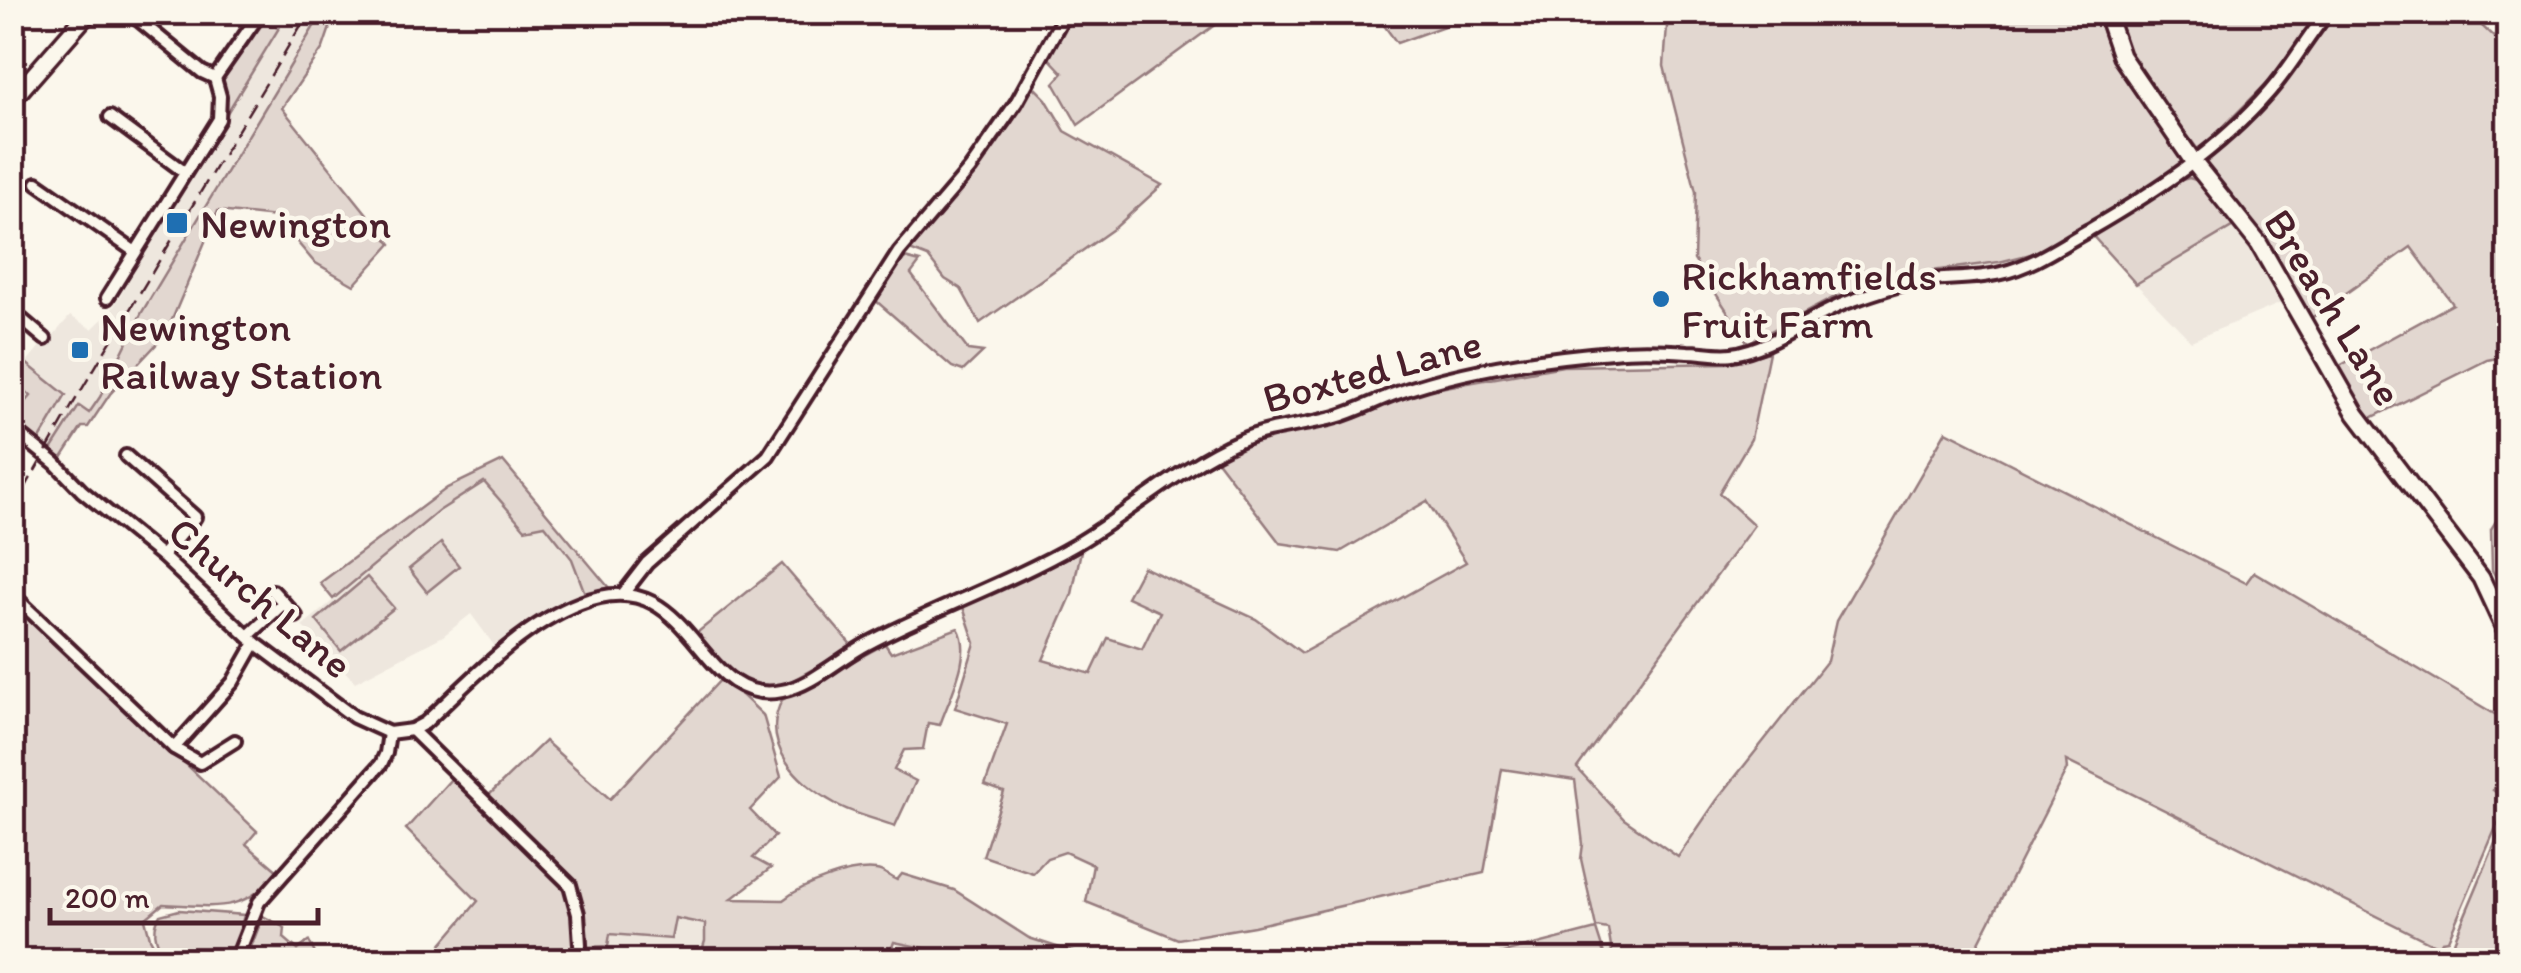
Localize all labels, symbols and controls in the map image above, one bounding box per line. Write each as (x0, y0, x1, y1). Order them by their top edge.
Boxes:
place label: Newington (200, 198, 391, 249)
street label: Breach Lane (2253, 200, 2414, 415)
marker: Newington (164, 210, 190, 236)
place label: Rickhamfields Fruit Farm (1681, 250, 1937, 349)
marker: Rickhamfields Fruit Farm (1650, 288, 1672, 310)
place label: Newington Railway Station (100, 301, 383, 400)
street label: Boxted Lane (1257, 317, 1487, 424)
marker: Newington Railway Station (69, 339, 91, 361)
street label: Church Lane (158, 506, 363, 689)
scale bar (50, 863, 318, 925)
text: 200 m (65, 879, 150, 916)

